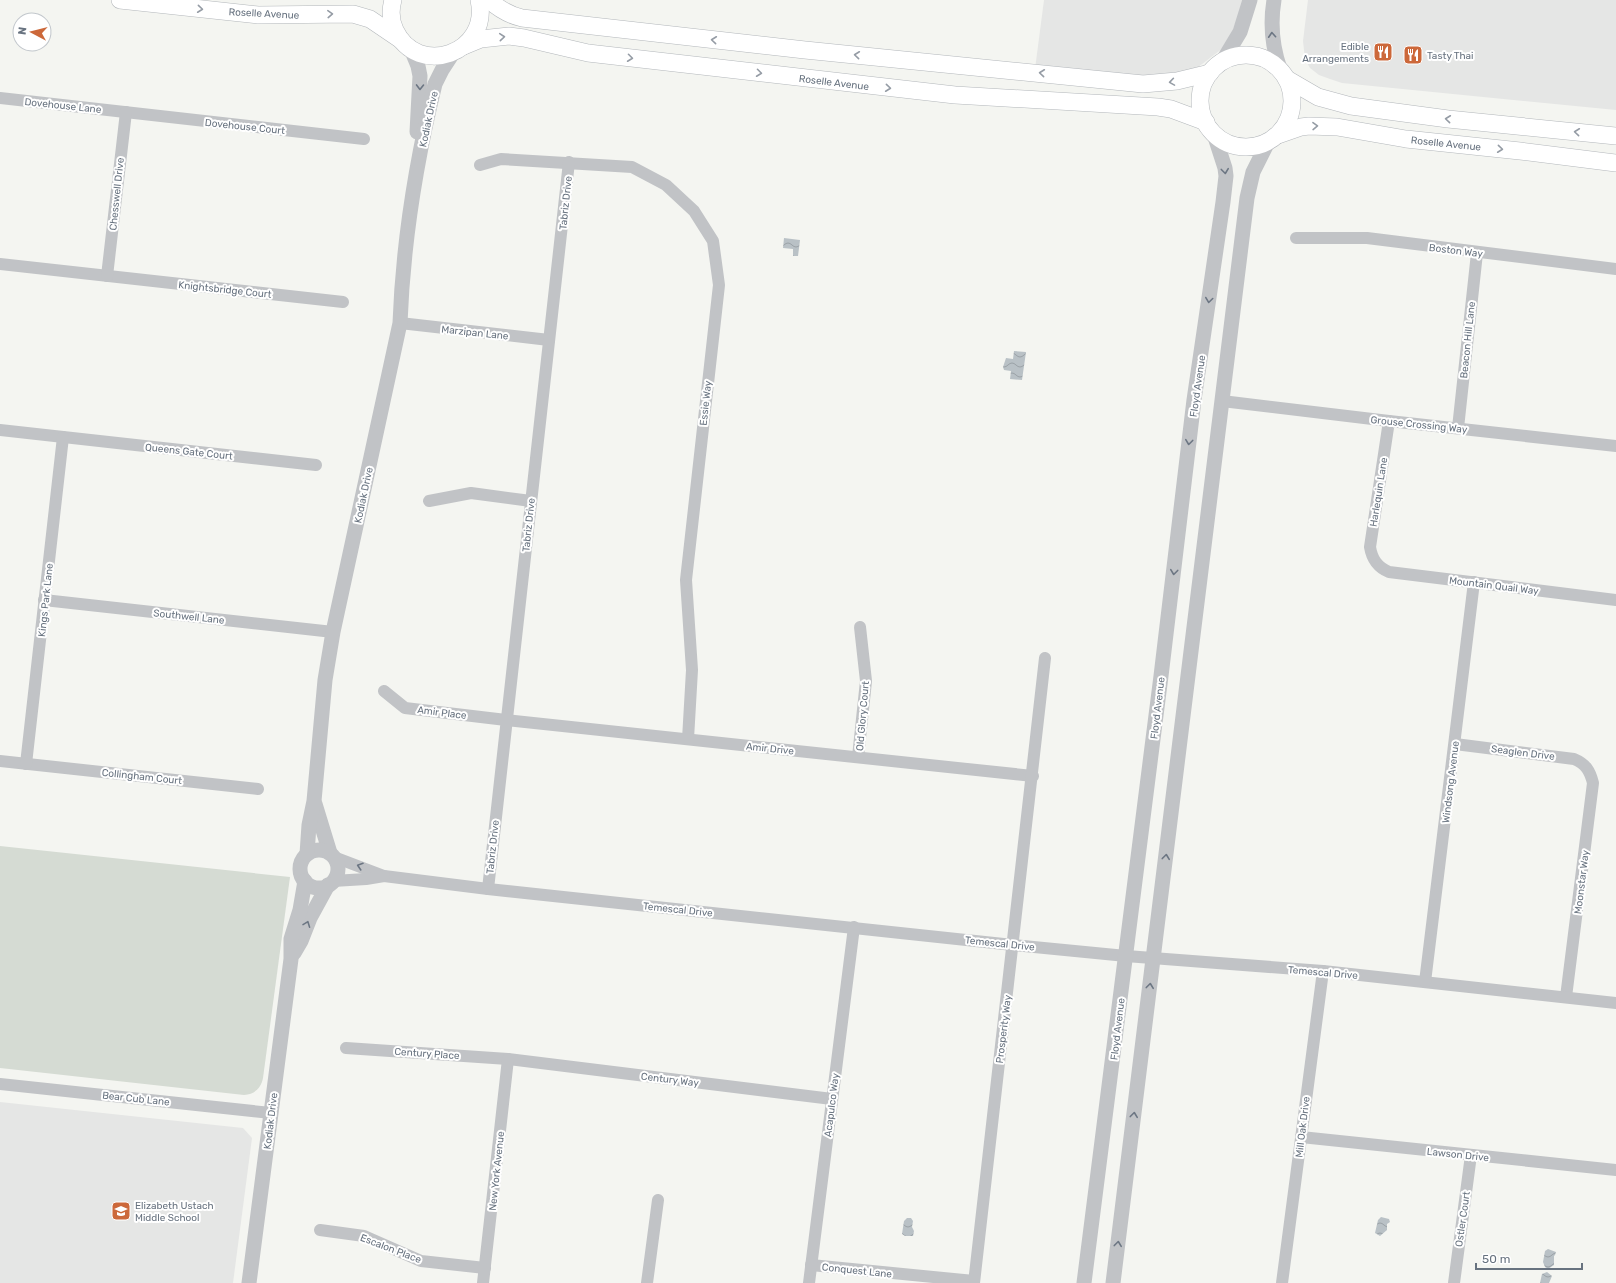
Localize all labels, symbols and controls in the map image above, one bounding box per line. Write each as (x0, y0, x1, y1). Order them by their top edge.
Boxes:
one-way arrow (197, 4, 203, 13)
street label: Roselle Avenue (228, 6, 300, 22)
one-way arrow (327, 10, 333, 19)
north arrow (12, 12, 52, 52)
text: N (16, 26, 30, 36)
one-way arrow (1268, 32, 1277, 38)
one-way arrow (499, 33, 505, 42)
one-way arrow (711, 36, 717, 45)
place label: Edible Arrangements (1302, 41, 1369, 65)
restaurant icon: Edible Arrangements (1372, 41, 1394, 63)
restaurant icon: Tasty Thai (1402, 44, 1424, 66)
place label: Tasty Thai (1427, 50, 1473, 62)
one-way arrow (854, 51, 860, 60)
one-way arrow (627, 53, 633, 62)
one-way arrow (756, 68, 762, 77)
one-way arrow (1039, 69, 1045, 78)
street label: Roselle Avenue (798, 73, 870, 93)
one-way arrow (1169, 77, 1175, 86)
one-way arrow (885, 83, 891, 92)
one-way arrow (415, 84, 424, 90)
street label: Kodiak Drive (417, 90, 441, 148)
street label: Dovehouse Lane (24, 96, 102, 116)
one-way arrow (1445, 115, 1451, 124)
street label: Dovehouse Court (204, 117, 286, 137)
one-way arrow (1312, 122, 1318, 130)
one-way arrow (1574, 128, 1580, 137)
street label: Roselle Avenue (1410, 134, 1482, 154)
one-way arrow (1497, 144, 1503, 153)
street label: Chesswell Drive (107, 157, 127, 231)
one-way arrow (1220, 168, 1229, 174)
street label: Tabriz Drive (557, 175, 575, 231)
street label: Boston Way (1428, 242, 1484, 260)
street label: Knightsbridge Court (178, 279, 272, 301)
one-way arrow (1205, 297, 1214, 303)
street label: Beacon Hill Lane (1458, 301, 1478, 379)
street label: Marzipan Lane (441, 323, 510, 343)
street label: Floyd Avenue (1188, 354, 1208, 418)
street label: Essie Way (698, 379, 714, 426)
street label: Grouse Crossing Way (1370, 414, 1468, 436)
one-way arrow (1185, 439, 1194, 446)
street label: Queens Gate Court (145, 441, 233, 463)
street label: Harlequin Lane (1368, 456, 1390, 528)
street label: Kodiak Drive (352, 466, 376, 524)
street label: Tabriz Drive (520, 497, 538, 553)
street label: Kings Park Lane (36, 562, 56, 638)
one-way arrow (1170, 569, 1179, 575)
street label: Mountain Quail Way (1448, 575, 1540, 598)
street label: Southwell Lane (153, 607, 225, 627)
street label: Floyd Avenue (1148, 676, 1168, 740)
street label: Old Glory Court (854, 681, 872, 752)
street label: Amir Place (417, 704, 468, 722)
street label: Windsong Avenue (1440, 740, 1462, 824)
street label: Amir Drive (745, 741, 795, 758)
street label: Seaglen Drive (1490, 743, 1556, 763)
street label: Collingham Court (101, 767, 183, 787)
street label: Tabriz Drive (484, 819, 502, 875)
street label: Moonstar Way (1572, 849, 1592, 915)
one-way arrow (1161, 854, 1170, 860)
one-way arrow (356, 862, 363, 871)
street label: Temescal Drive (642, 900, 714, 920)
one-way arrow (303, 921, 311, 928)
street label: Temescal Drive (964, 934, 1036, 954)
street label: Temescal Drive (1288, 964, 1359, 982)
one-way arrow (1146, 983, 1155, 989)
street label: Prosperity Way (994, 994, 1014, 1064)
street label: Floyd Avenue (1108, 997, 1128, 1061)
street label: Century Place (394, 1046, 460, 1062)
street label: Century Way (640, 1070, 700, 1090)
street label: Acapulco Way (822, 1072, 842, 1138)
street label: Bear Cub Lane (102, 1089, 171, 1109)
street label: Kodiak Drive (262, 1092, 280, 1150)
street label: Mill Oak Drive (1293, 1095, 1313, 1158)
one-way arrow (1129, 1112, 1138, 1118)
street label: New York Avenue (487, 1130, 507, 1211)
street label: Lawson Drive (1426, 1146, 1490, 1164)
street label: Ostler Court (1453, 1191, 1473, 1248)
school or university icon: Elizabeth Ustach Middle School (110, 1200, 132, 1222)
place label: Elizabeth Ustach Middle School (135, 1200, 214, 1224)
street label: Escalon Place (358, 1232, 423, 1266)
one-way arrow (1113, 1241, 1122, 1247)
scale bar (1476, 1245, 1582, 1271)
text: 50 m (1482, 1252, 1510, 1266)
street label: Conquest Lane (821, 1261, 893, 1281)

